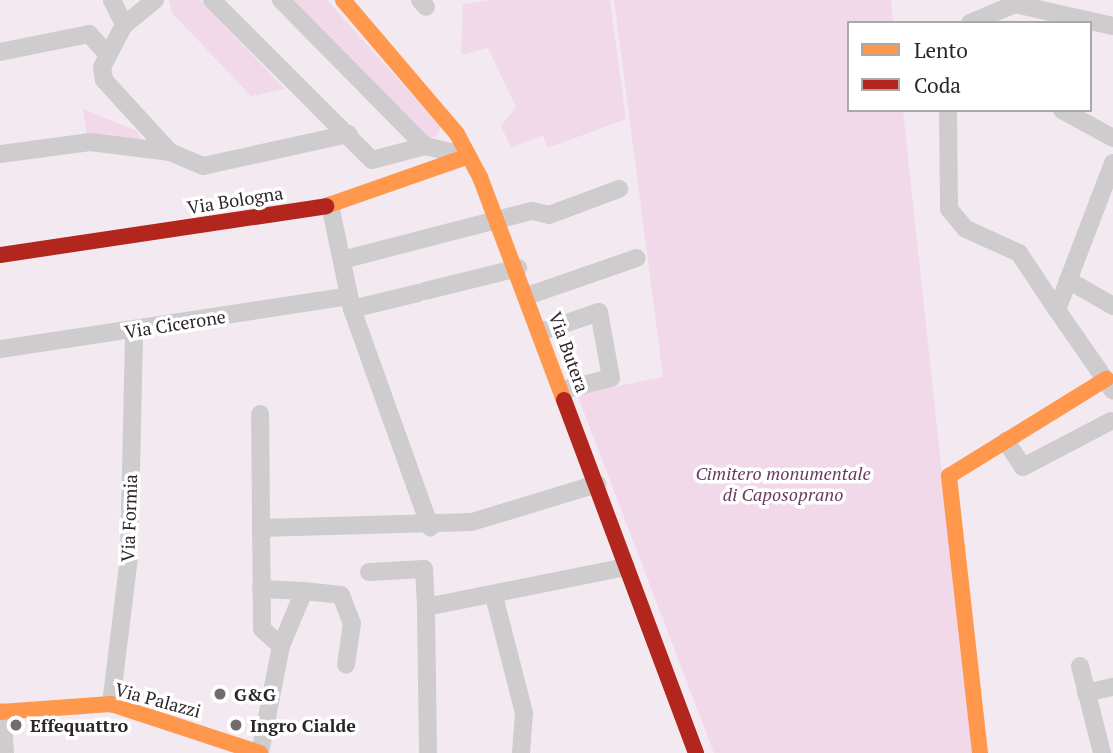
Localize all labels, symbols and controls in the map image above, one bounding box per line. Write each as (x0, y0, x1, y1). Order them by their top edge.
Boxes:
legend (847, 21, 1092, 112)
text: Lento (914, 36, 968, 64)
text: Coda (914, 71, 961, 99)
street label: Via Bologna (185, 182, 285, 218)
street label: Via Cicerone (123, 305, 227, 343)
street label: Via Butera (544, 309, 594, 395)
park label: Cimitero monumentale di Caposoprano (695, 463, 871, 505)
street label: Via Formia (117, 474, 141, 562)
street label: Via Palazzi (113, 678, 203, 722)
place label: G&G (234, 683, 276, 705)
marker: G&G (212, 686, 228, 702)
place label: Effequattro (30, 714, 128, 736)
place label: Ingro Cialde (250, 714, 356, 736)
marker: Effequattro (8, 717, 24, 733)
marker: Ingro Cialde (228, 717, 244, 733)

